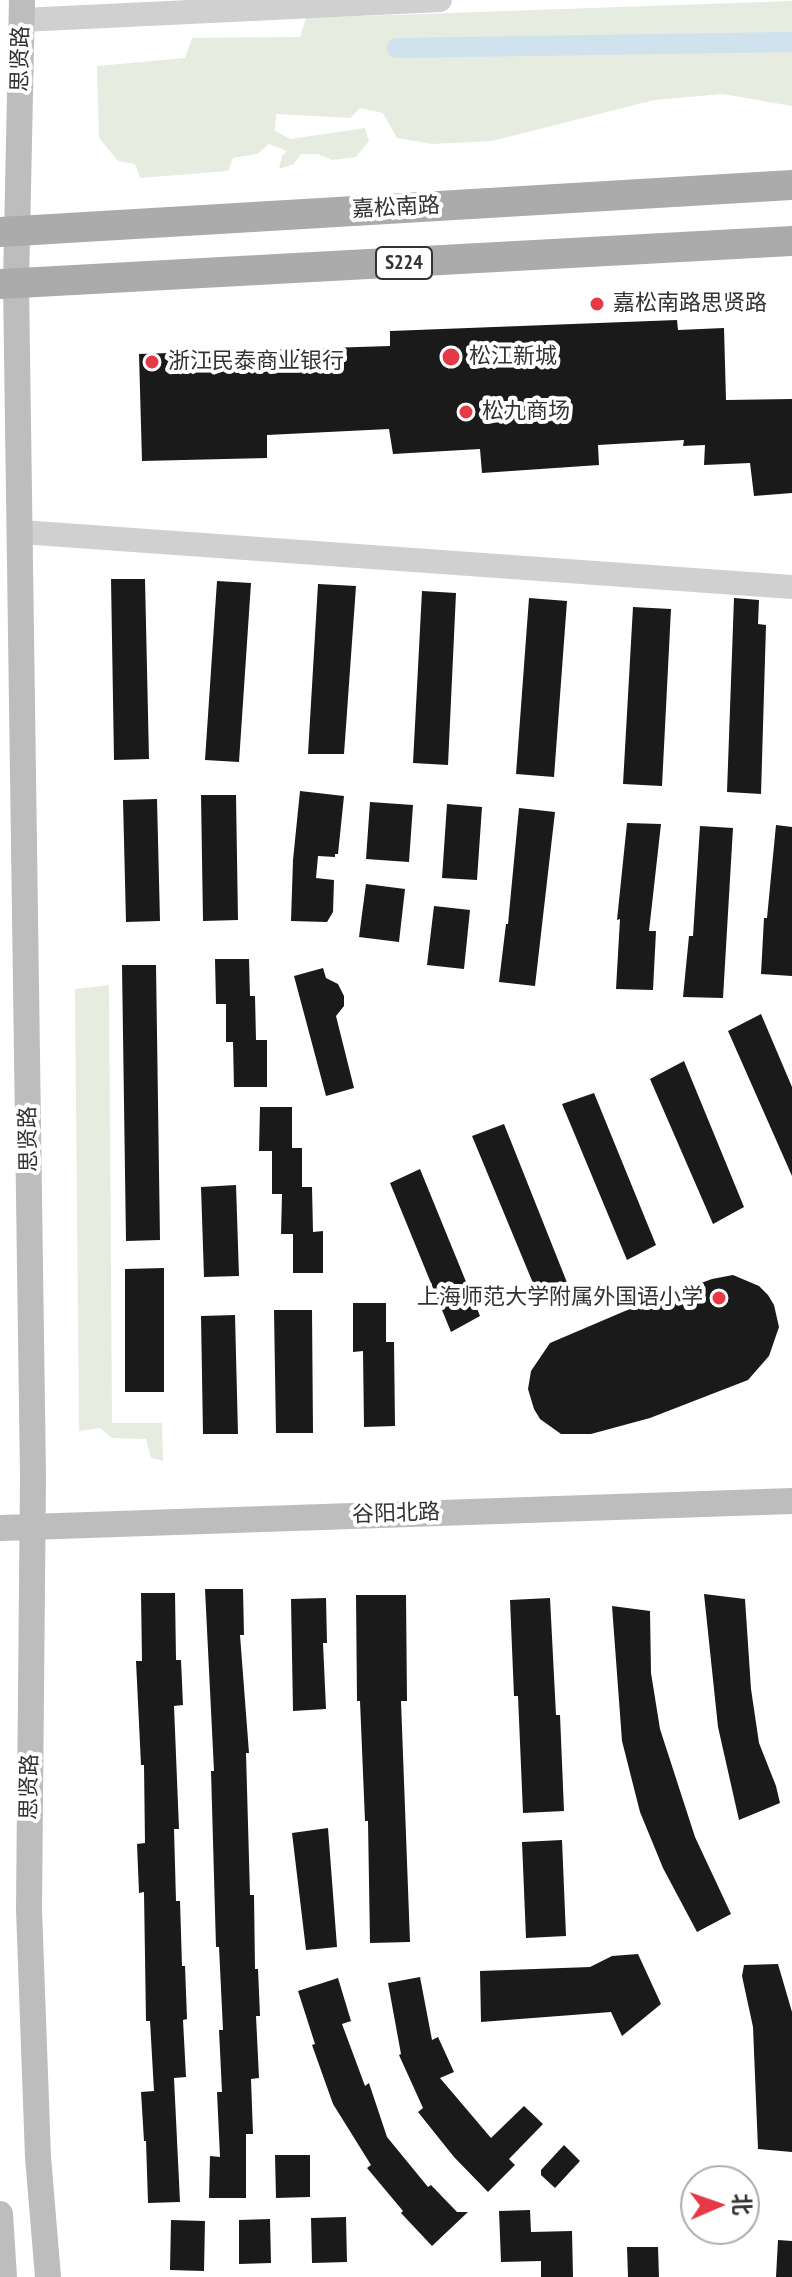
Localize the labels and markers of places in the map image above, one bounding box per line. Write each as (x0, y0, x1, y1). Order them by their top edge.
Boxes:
place label: 嘉松南路思贤路 (613, 291, 767, 317)
marker: 嘉松南路思贤路 (588, 295, 606, 313)
place label: 松江新城 (469, 344, 557, 370)
marker: 松江新城 (440, 346, 462, 368)
place label: 浙江民泰商业银行 (168, 349, 344, 375)
marker: 浙江民泰商业银行 (143, 353, 161, 371)
place label: 松九商场 (482, 399, 570, 425)
marker: 松九商场 (457, 403, 475, 421)
place label: 上海师范大学附属外国语小学 (417, 1285, 703, 1311)
marker: 上海师范大学附属外国语小学 (710, 1289, 728, 1307)

